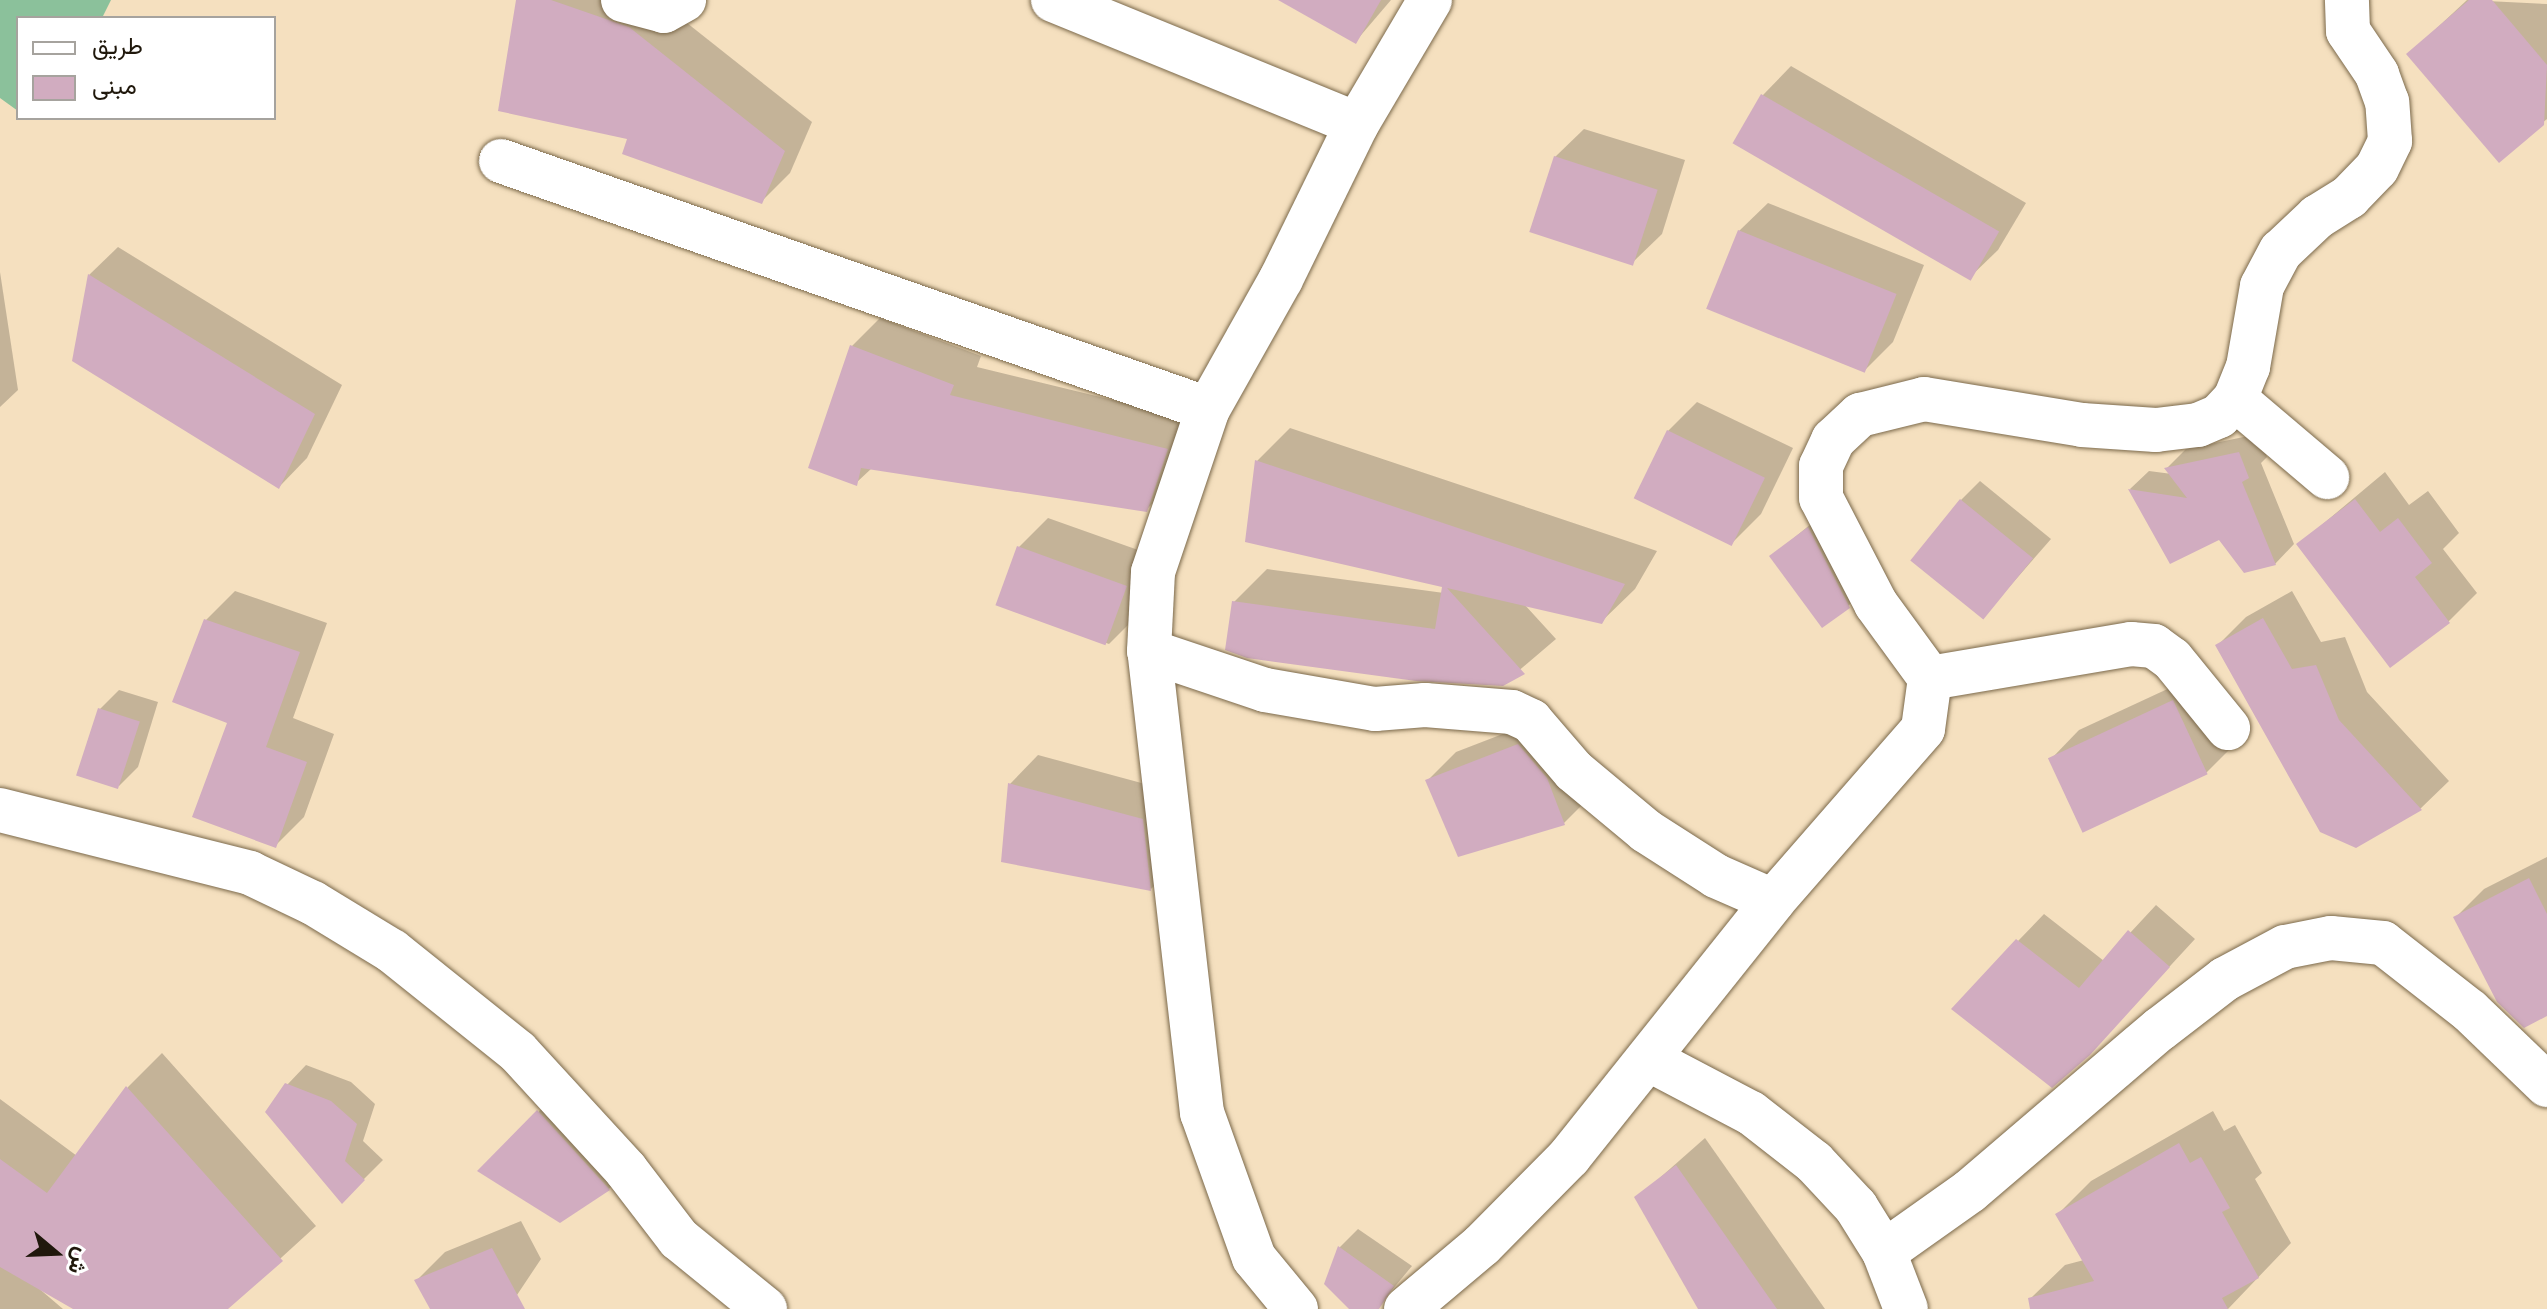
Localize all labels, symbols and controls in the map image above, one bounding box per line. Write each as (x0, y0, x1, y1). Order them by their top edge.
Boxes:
legend (16, 16, 276, 120)
text: طريق (92, 30, 143, 61)
text: مبنى (92, 70, 137, 101)
north arrow (16, 1213, 96, 1293)
text: ش (61, 1244, 97, 1278)

